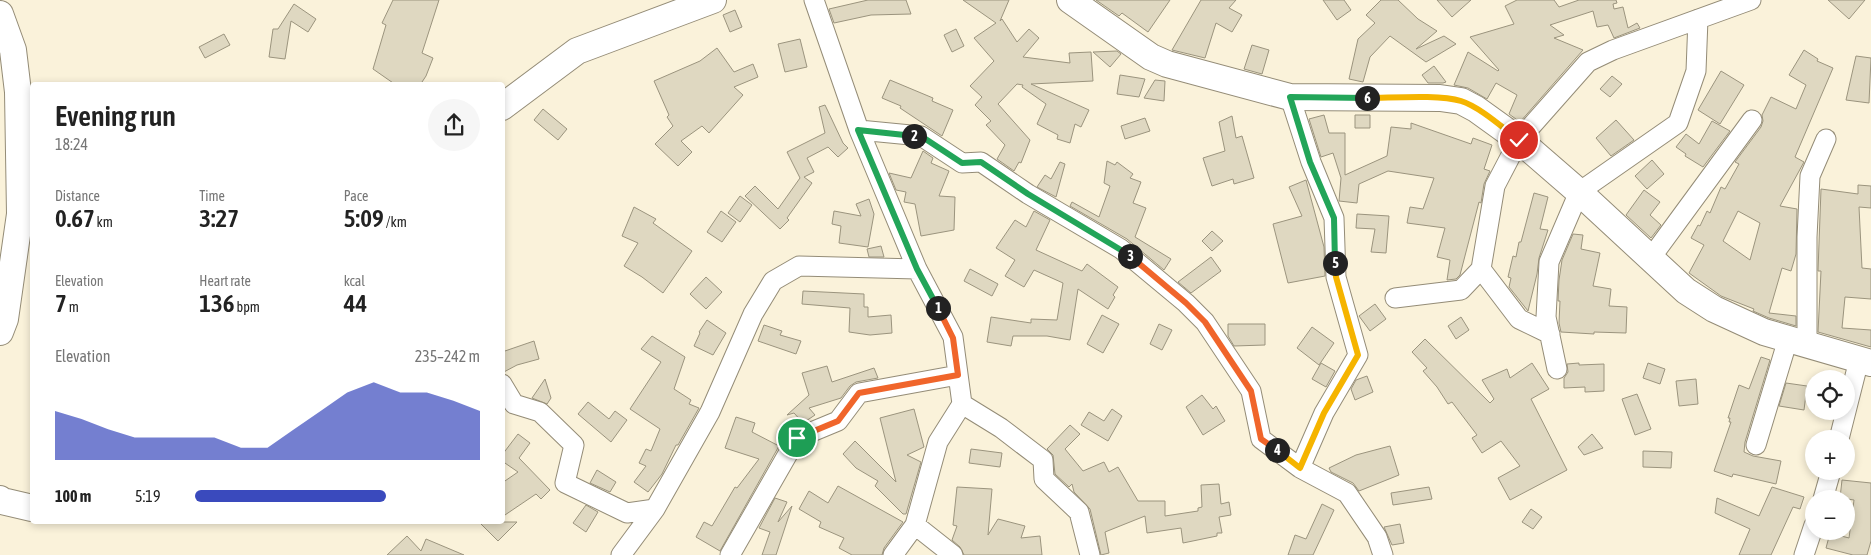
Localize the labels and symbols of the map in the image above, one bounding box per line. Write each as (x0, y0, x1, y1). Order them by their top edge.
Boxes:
pin: 6 (1354, 86, 1380, 110)
pin (1498, 119, 1540, 161)
pin: 2 (902, 124, 926, 148)
pin: 3 (1118, 244, 1142, 268)
pin: 5 (1322, 250, 1348, 276)
pin: 1 (926, 296, 950, 320)
pin (776, 417, 818, 459)
pin: 4 (1264, 438, 1290, 462)

